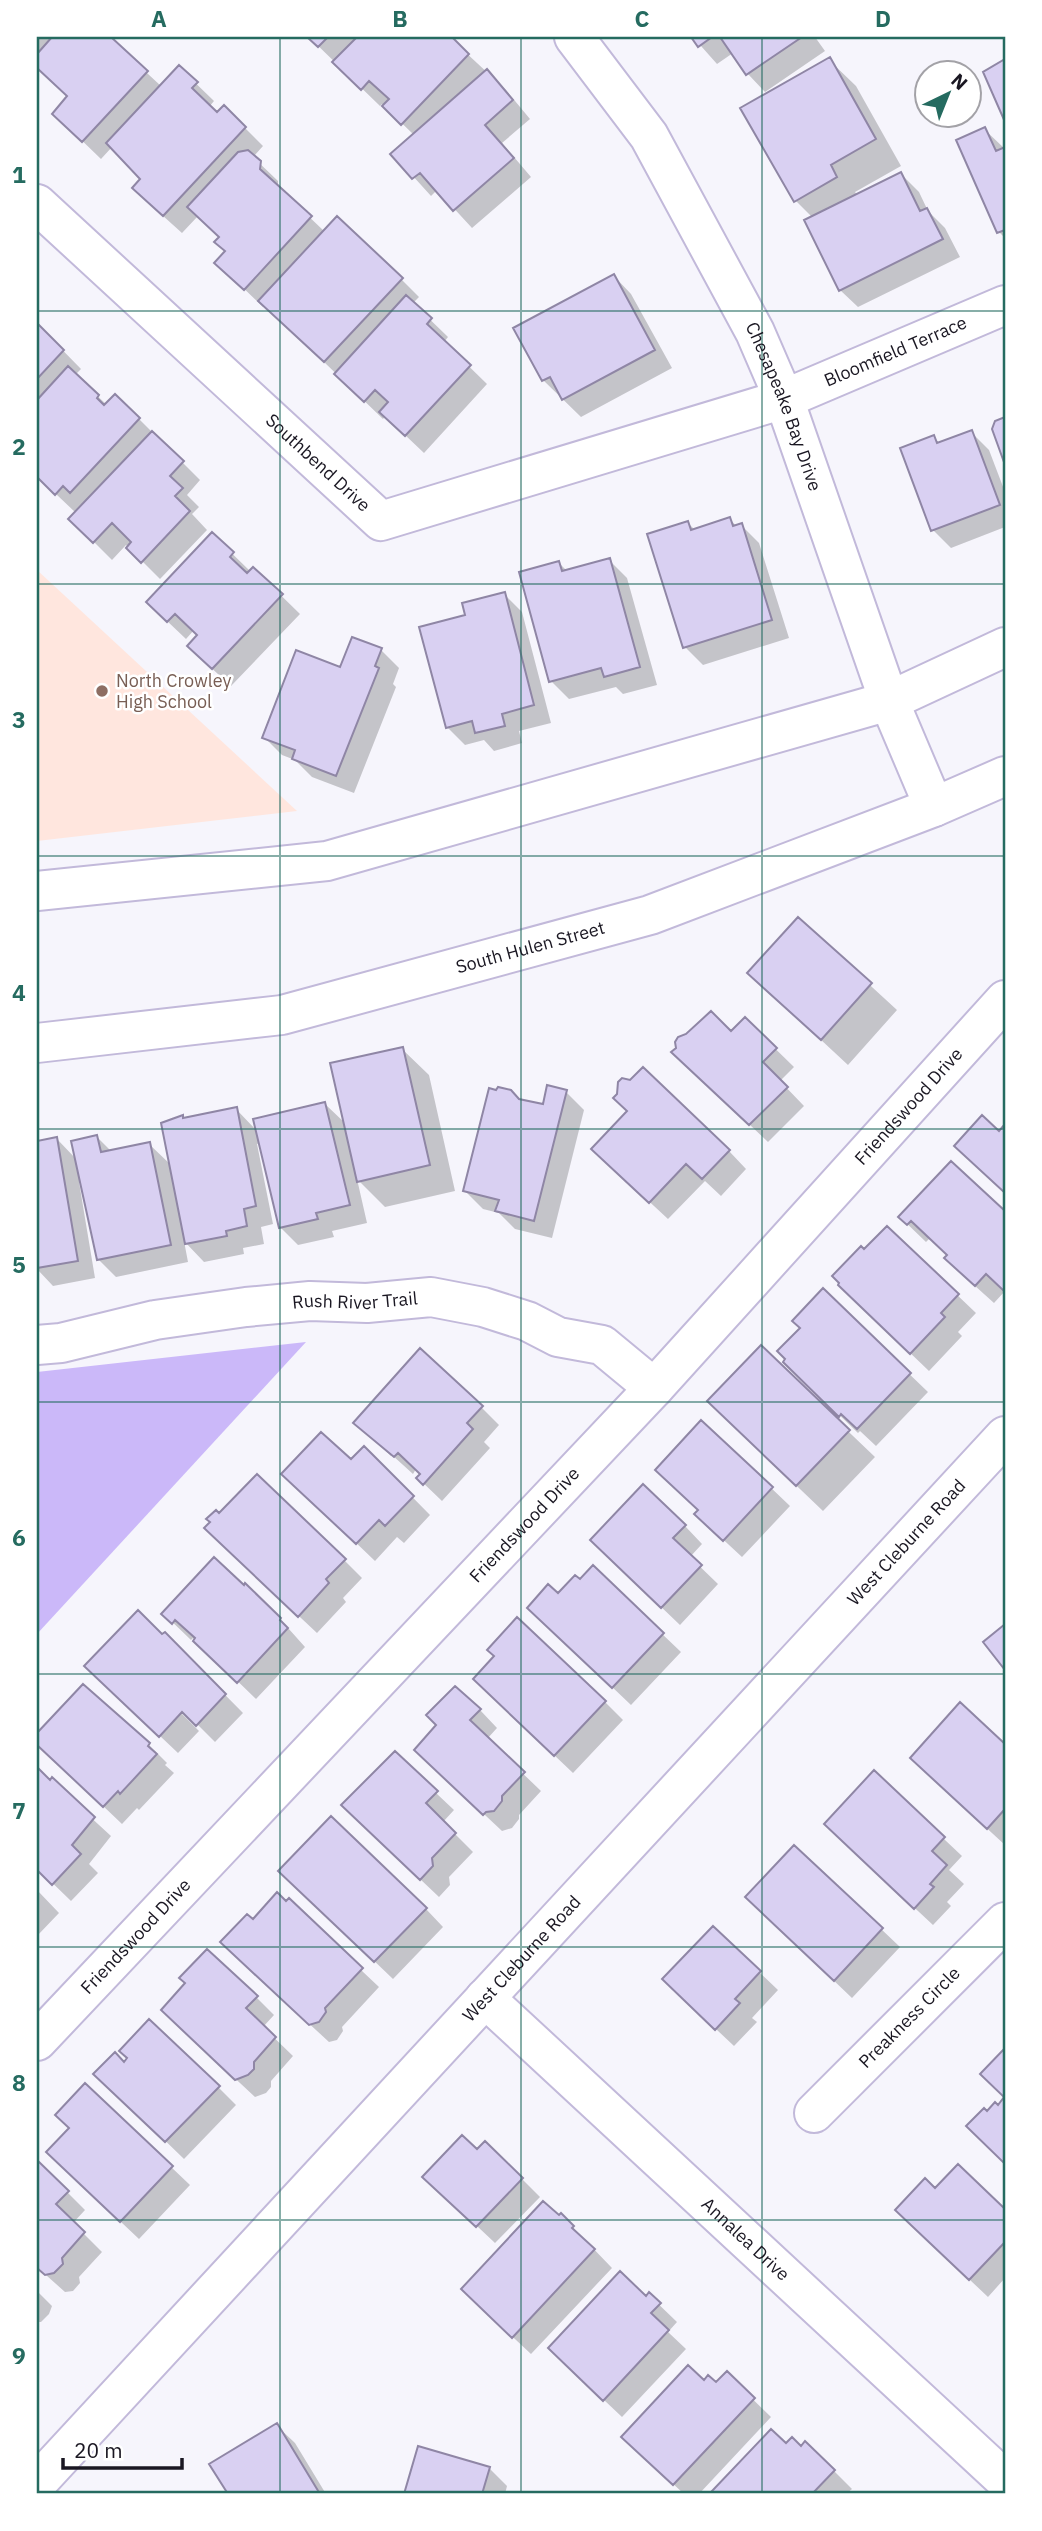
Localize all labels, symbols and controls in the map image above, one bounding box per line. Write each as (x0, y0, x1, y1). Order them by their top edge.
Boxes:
text: A (151, 3, 167, 33)
text: B (392, 3, 408, 33)
text: C (635, 3, 650, 33)
text: D (875, 3, 891, 33)
north arrow (912, 60, 982, 130)
text: N (946, 68, 973, 95)
text: 1 (12, 159, 26, 189)
street label: Bloomfield Terrace (820, 311, 970, 392)
street label: Chesapeake Bay Drive (741, 318, 827, 494)
street label: Southbend Drive (261, 408, 376, 517)
text: 2 (12, 431, 26, 461)
place label: North Crowley High School (116, 669, 231, 713)
marker: North Crowley High School (94, 683, 110, 699)
text: 3 (12, 704, 26, 734)
street label: South Hulen Street (453, 916, 607, 978)
text: 4 (12, 977, 26, 1007)
street label: Friendswood Drive (849, 1043, 967, 1170)
text: 5 (12, 1249, 26, 1279)
street label: Rush River Trail (291, 1286, 419, 1314)
street label: Friendswood Drive (464, 1462, 584, 1587)
street label: West Cleburne Road (842, 1474, 970, 1610)
text: 6 (12, 1522, 26, 1552)
text: 7 (12, 1795, 26, 1825)
street label: Friendswood Drive (76, 1873, 196, 1999)
street label: West Cleburne Road (457, 1890, 585, 2026)
street label: Preakness Circle (854, 1962, 965, 2073)
text: 8 (12, 2067, 26, 2097)
street label: Annalea Drive (697, 2192, 795, 2286)
text: 9 (12, 2340, 26, 2370)
scale bar (63, 2426, 182, 2470)
text: 20 m (74, 2436, 123, 2464)

